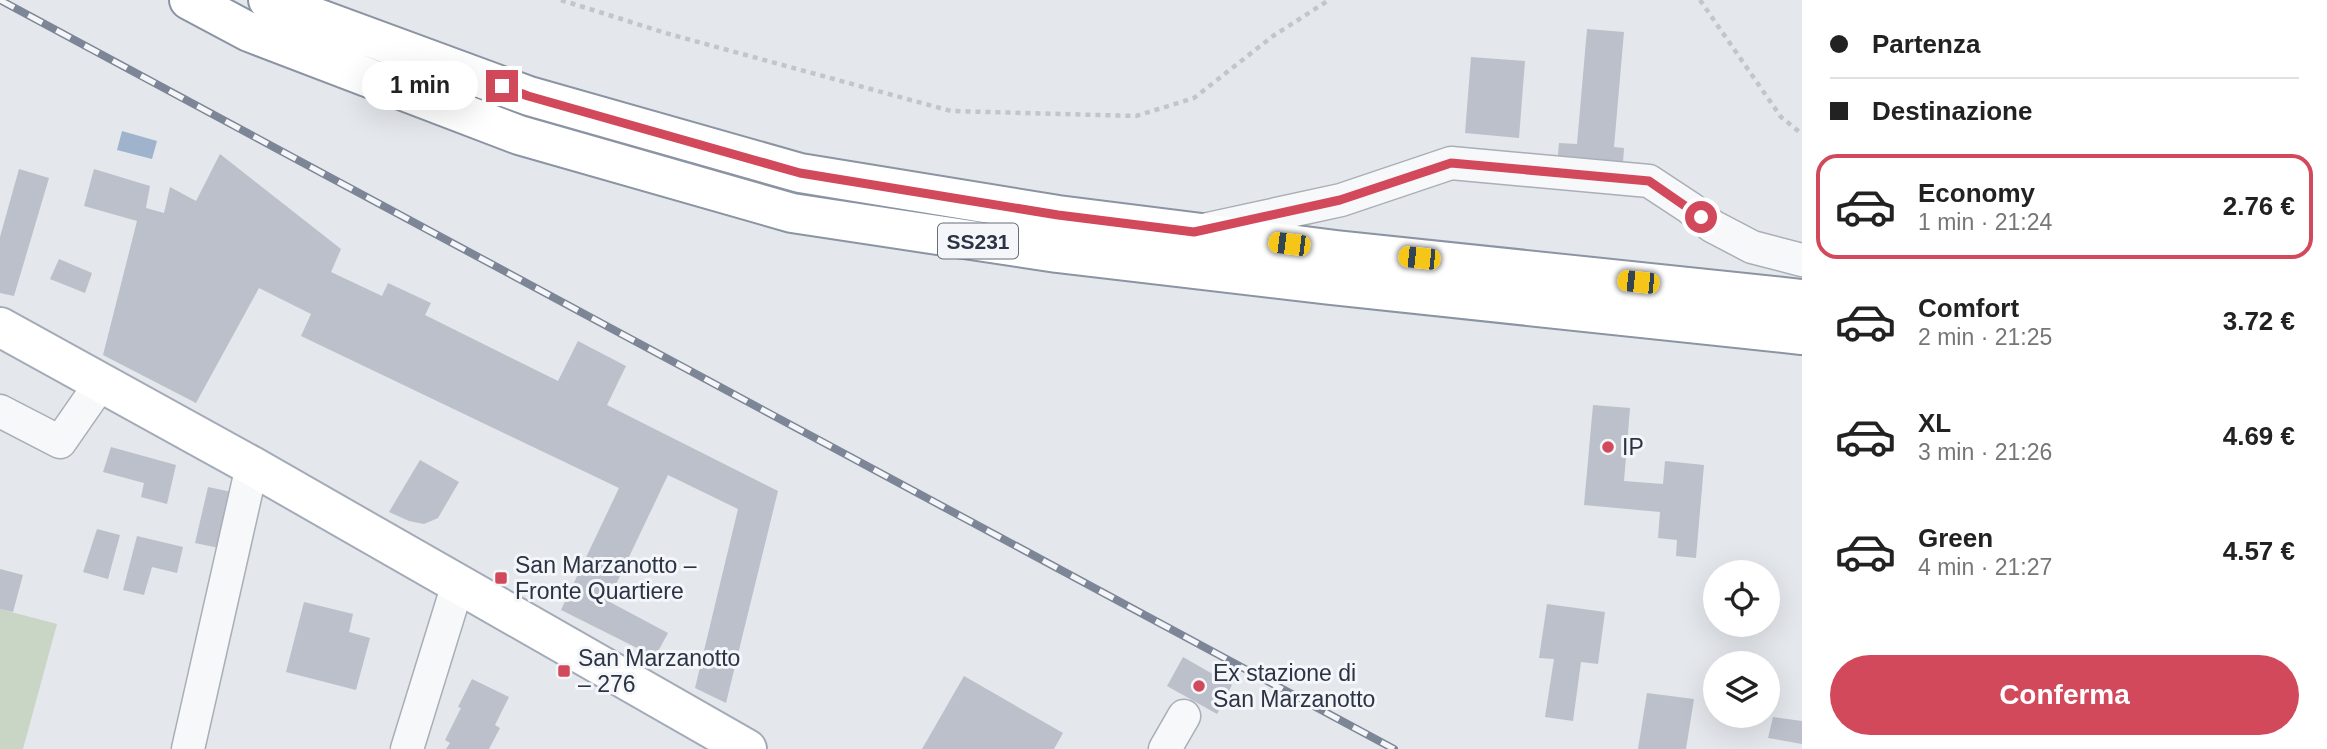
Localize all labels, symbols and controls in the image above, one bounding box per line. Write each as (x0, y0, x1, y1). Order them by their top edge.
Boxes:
text: Partenza (1872, 29, 1980, 59)
callout: 1 min (362, 62, 477, 110)
route end (486, 70, 518, 102)
text: 1 min (390, 72, 450, 98)
text: Destinazione (1872, 96, 2032, 126)
icon: car (1834, 175, 1897, 238)
text: Economy (1918, 178, 2035, 208)
text: 2.76 € (2223, 191, 2295, 221)
route start (1685, 201, 1717, 233)
text: 1 min · 21:24 (1918, 209, 2052, 235)
road number: SS231 (938, 224, 1018, 258)
car (1267, 231, 1312, 257)
car (1398, 245, 1441, 271)
car (1617, 269, 1660, 295)
icon: car (1834, 290, 1897, 353)
text: Comfort (1918, 293, 2019, 323)
text: 3.72 € (2223, 306, 2295, 336)
text: 2 min · 21:25 (1918, 324, 2052, 350)
icon: car (1834, 405, 1897, 468)
text: XL (1918, 408, 1951, 438)
text: 4.69 € (2223, 421, 2295, 451)
place label: IP (1622, 434, 1644, 460)
marker: IP (1600, 439, 1616, 455)
text: 3 min · 21:26 (1918, 439, 2052, 465)
icon: car (1834, 520, 1897, 583)
text: Green (1918, 523, 1993, 553)
text: 4.57 € (2223, 536, 2295, 566)
place label: San Marzanotto – Fronte Quartiere (515, 552, 697, 604)
text: 4 min · 21:27 (1918, 554, 2052, 580)
map controls (1703, 560, 1780, 728)
button: locate (1703, 560, 1780, 637)
marker: San Marzanotto – Fronte Quartiere (493, 570, 509, 586)
place label: San Marzanotto – 276 (578, 645, 740, 697)
button: layers (1703, 651, 1780, 728)
button: Conferma (1830, 655, 2299, 735)
place label: Ex stazione di San Marzanotto (1213, 660, 1375, 712)
marker: San Marzanotto – 276 (556, 663, 572, 679)
marker: Ex stazione di San Marzanotto (1191, 678, 1207, 694)

